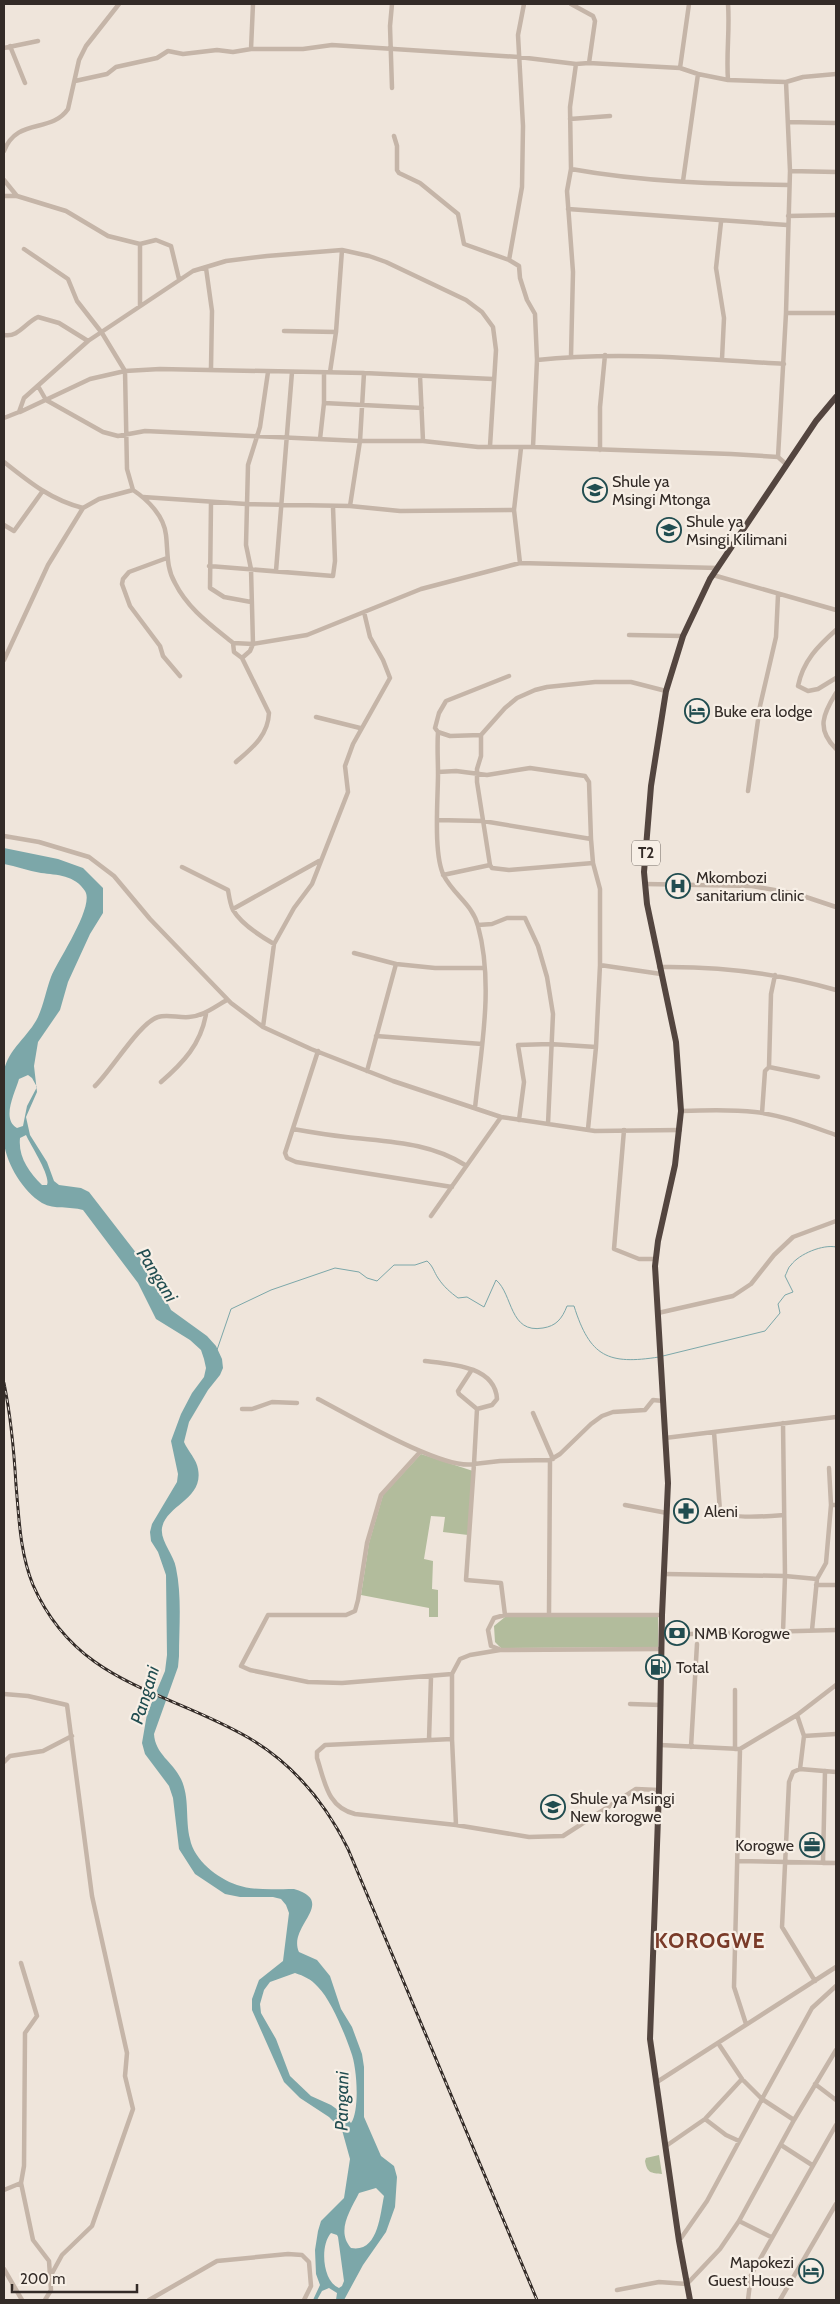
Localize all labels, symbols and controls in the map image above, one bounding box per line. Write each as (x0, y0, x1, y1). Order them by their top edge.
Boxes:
place label: Shule ya Msingi Mtonga (612, 472, 711, 509)
school or university icon: Shule ya Msingi Mtonga (582, 477, 608, 503)
place label: Shule ya Msingi Kilimani (686, 512, 787, 549)
school or university icon: Shule ya Msingi Kilimani (656, 517, 682, 543)
hotel icon: Buke era lodge (684, 698, 710, 724)
place label: Buke era lodge (714, 702, 812, 721)
road number: T2 (632, 840, 660, 866)
place label: Mkombozi sanitarium clinic (696, 868, 804, 905)
hospital icon: Mkombozi sanitarium clinic (665, 873, 691, 899)
water label: Pangani (132, 1244, 183, 1307)
pharmacy icon: Aleni (673, 1498, 699, 1524)
place label: Aleni (704, 1502, 738, 1521)
bank icon: NMB Korogwe (664, 1620, 690, 1646)
place label: NMB Korogwe (694, 1624, 790, 1643)
fuel station icon: Total (645, 1654, 671, 1680)
place label: Total (676, 1658, 709, 1677)
water label: Pangani (126, 1662, 165, 1727)
place label: Shule ya Msingi New korogwe (570, 1789, 675, 1826)
school or university icon: Shule ya Msingi New korogwe (540, 1794, 566, 1820)
office icon: Korogwe (799, 1832, 825, 1858)
place label: Korogwe (735, 1836, 794, 1855)
district label: KOROGWE (655, 1928, 765, 1953)
water label: Pangani (330, 2070, 354, 2131)
place label: Mapokezi Guest House (708, 2253, 794, 2290)
hotel icon: Mapokezi Guest House (798, 2258, 824, 2284)
scale bar (12, 2262, 138, 2294)
text: 200 m (20, 2270, 65, 2288)

